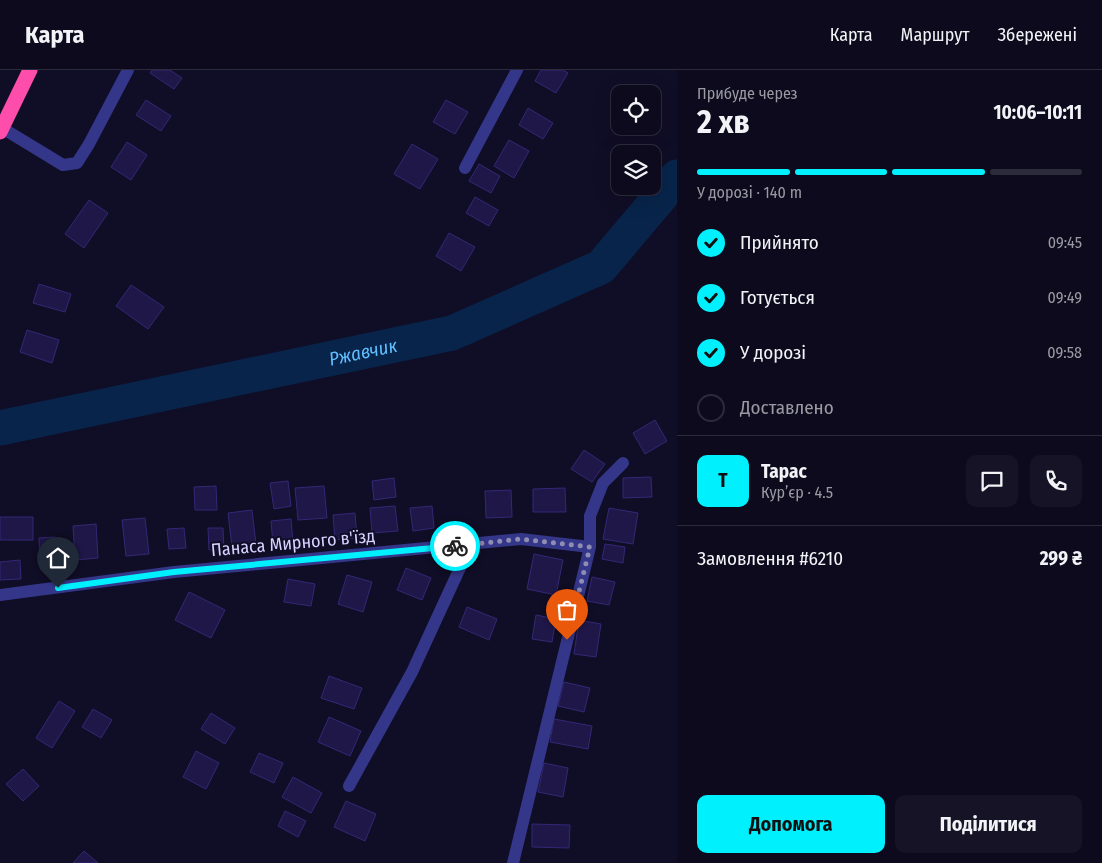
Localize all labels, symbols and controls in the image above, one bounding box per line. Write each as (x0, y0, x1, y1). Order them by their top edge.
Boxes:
text: Карта (25, 21, 84, 49)
text: Карта (830, 24, 873, 46)
text: Маршрут (901, 24, 970, 46)
text: Збережені (998, 24, 1077, 46)
text: Прибуде через (697, 84, 798, 103)
map controls (611, 85, 661, 195)
button: locate (611, 85, 661, 135)
text: 10:06–10:11 (993, 101, 1082, 124)
text: 2 хв (697, 103, 750, 141)
button: layers (611, 145, 661, 195)
text: У дорозі · 140 m (697, 183, 802, 202)
icon: check (697, 229, 725, 257)
text: Прийнято (740, 231, 819, 254)
text: 09:45 (1048, 233, 1082, 252)
icon: check (697, 284, 725, 312)
text: Готується (740, 286, 815, 309)
text: 09:49 (1047, 288, 1082, 307)
water label: Ржавчик (327, 334, 400, 371)
icon: check (697, 339, 725, 367)
text: У дорозі (740, 341, 806, 364)
text: 09:58 (1047, 343, 1082, 362)
text: Доставлено (740, 396, 834, 419)
button: chat (966, 455, 1018, 507)
button: phone (1030, 455, 1082, 507)
text: Тарас (761, 460, 807, 483)
text: Т (718, 469, 728, 492)
text: Кур’єр · 4.5 (761, 483, 833, 502)
courier (430, 521, 480, 571)
street label: Панаса Мирного в'їзд (210, 525, 376, 561)
icon: bike (441, 532, 469, 560)
pin (37, 537, 79, 588)
icon: home (44, 544, 72, 572)
text: Замовлення #6210 (697, 547, 843, 570)
text: 299 ₴ (1040, 547, 1082, 570)
pin (546, 589, 588, 640)
icon: bag (553, 596, 581, 624)
button: Допомога (697, 795, 885, 853)
button: Поділитися (895, 795, 1082, 853)

